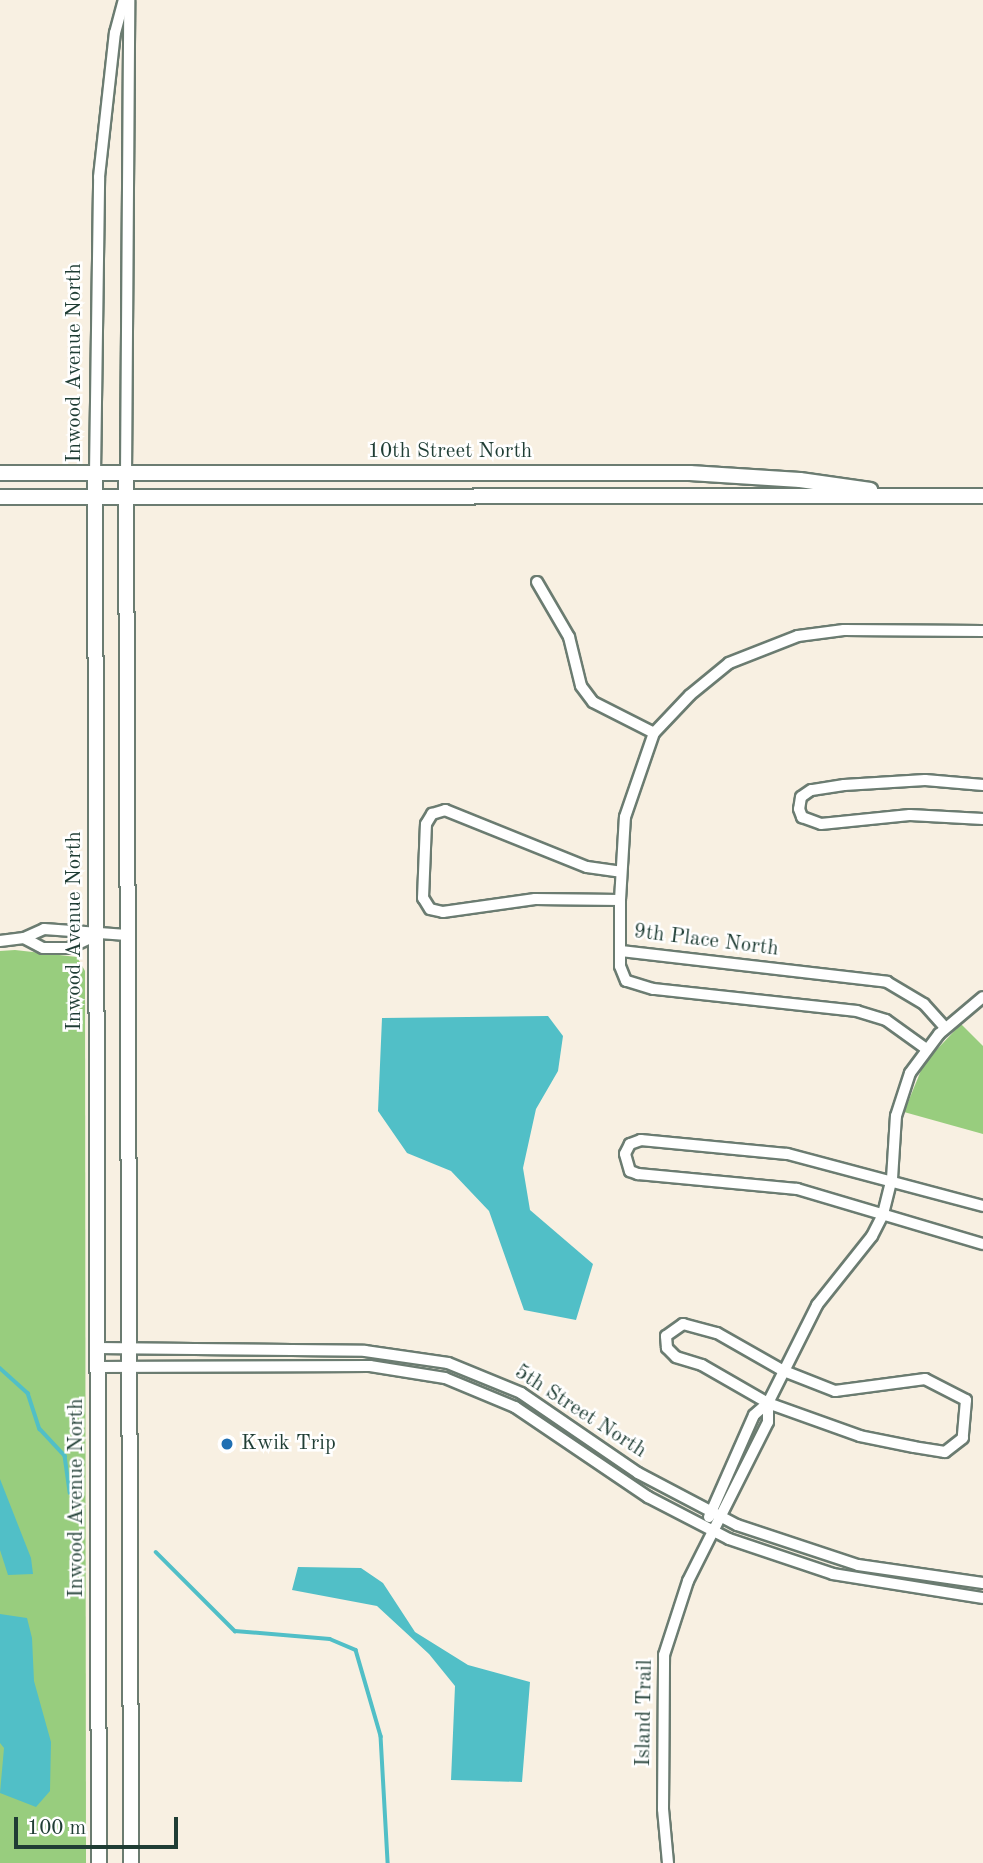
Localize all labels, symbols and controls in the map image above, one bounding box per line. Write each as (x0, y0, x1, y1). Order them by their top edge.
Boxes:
street label: Inwood Avenue North (62, 263, 88, 463)
street label: 10th Street North (368, 439, 532, 465)
street label: Inwood Avenue North (62, 831, 88, 1031)
street label: 9th Place North (632, 920, 780, 962)
street label: 5th Street North (509, 1360, 651, 1464)
street label: Inwood Avenue North (64, 1398, 90, 1598)
place label: Kwik Trip (241, 1431, 336, 1457)
marker: Kwik Trip (219, 1436, 235, 1452)
street label: Island Trail (631, 1659, 659, 1767)
scale bar (18, 1804, 182, 1848)
text: 100 m (27, 1818, 86, 1839)

